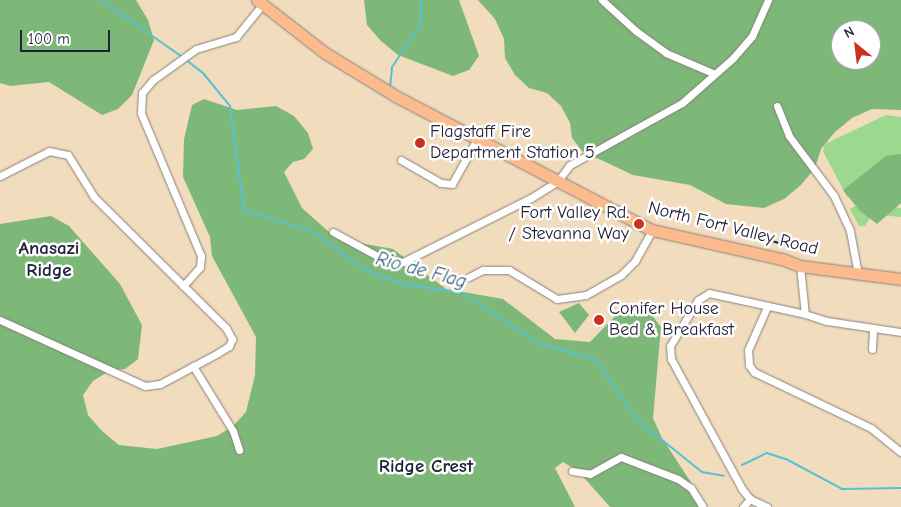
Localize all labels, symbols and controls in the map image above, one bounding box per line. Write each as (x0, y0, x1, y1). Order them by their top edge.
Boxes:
scale bar (22, 20, 112, 52)
north arrow (831, 20, 881, 70)
text: N (841, 23, 857, 42)
text: 100 m (28, 30, 70, 48)
place label: Flagstaff Fire Department Station 5 (430, 122, 595, 164)
marker: Flagstaff Fire Department Station 5 (414, 137, 426, 149)
street label: North Fort Valley Road (646, 197, 820, 261)
place label: Fort Valley Rd. / Stevanna Way (508, 203, 629, 245)
marker: Fort Valley Rd. / Stevanna Way (633, 218, 645, 230)
district label: Anasazi Ridge (19, 238, 79, 282)
water label: Rio de Flag (373, 248, 469, 294)
place label: Conifer House Bed & Breakfast (609, 299, 734, 342)
marker: Conifer House Bed & Breakfast (593, 314, 605, 326)
district label: Ridge Crest (379, 456, 473, 478)

